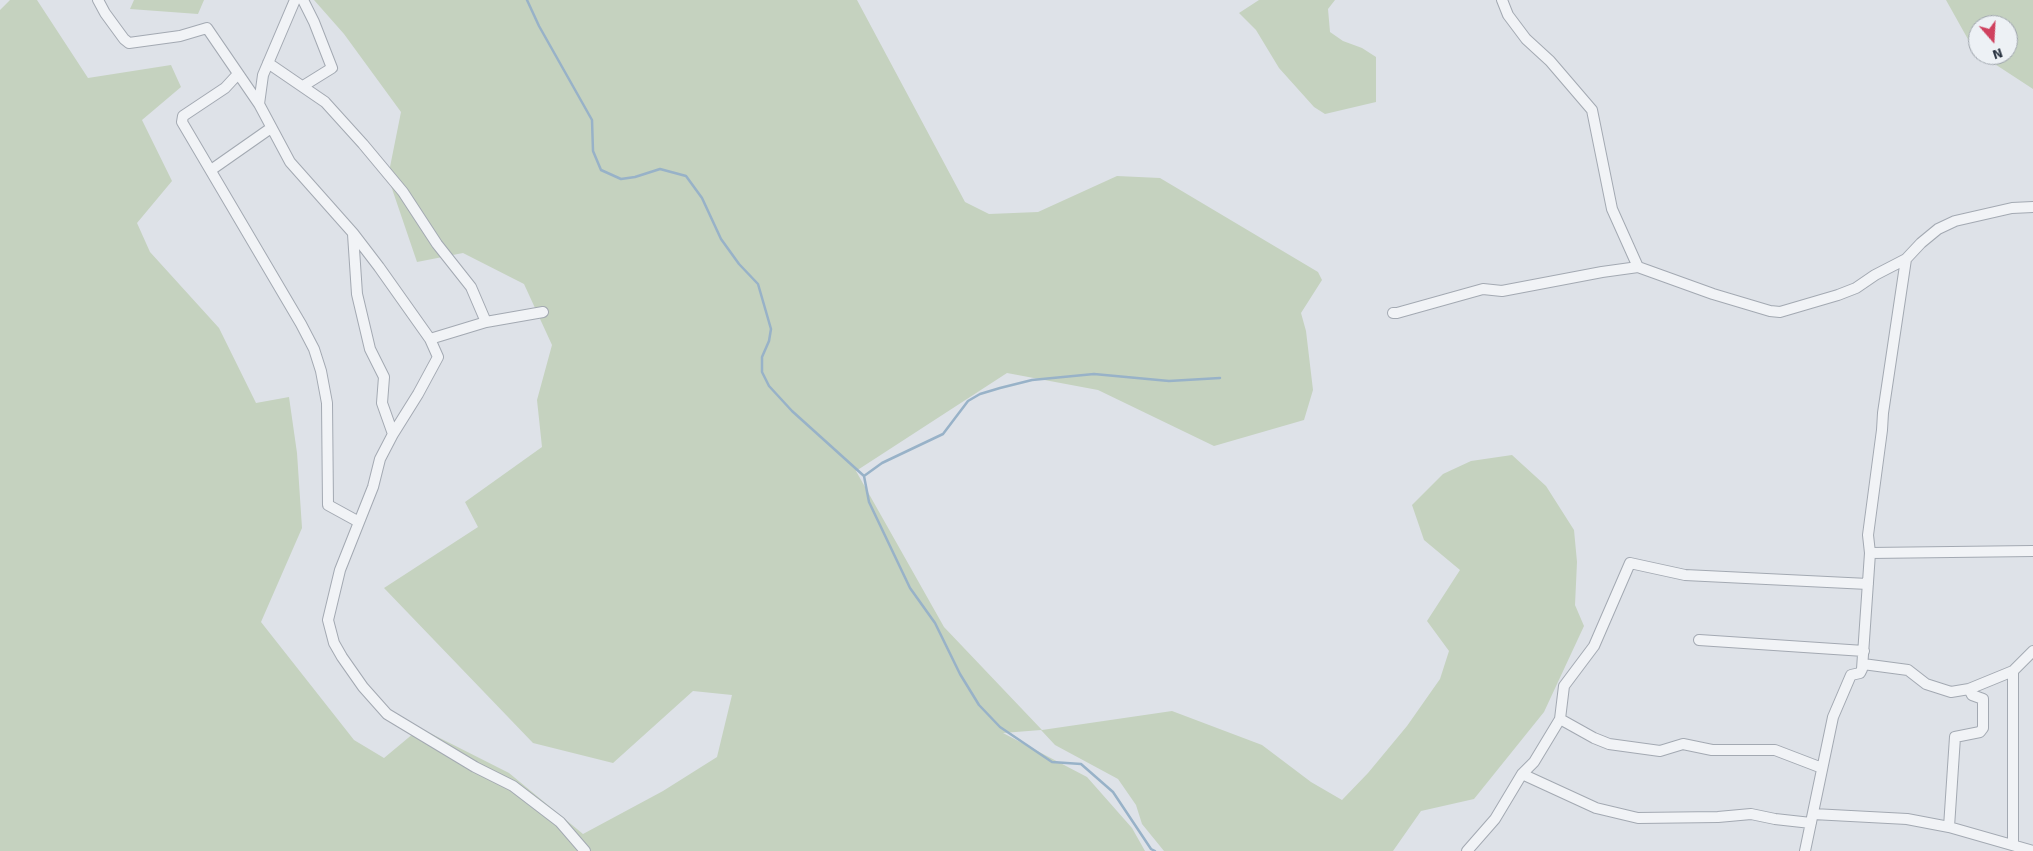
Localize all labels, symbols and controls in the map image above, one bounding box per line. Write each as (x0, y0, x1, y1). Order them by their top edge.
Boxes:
north arrow (1968, 15, 2018, 65)
text: N (1990, 44, 2005, 63)

